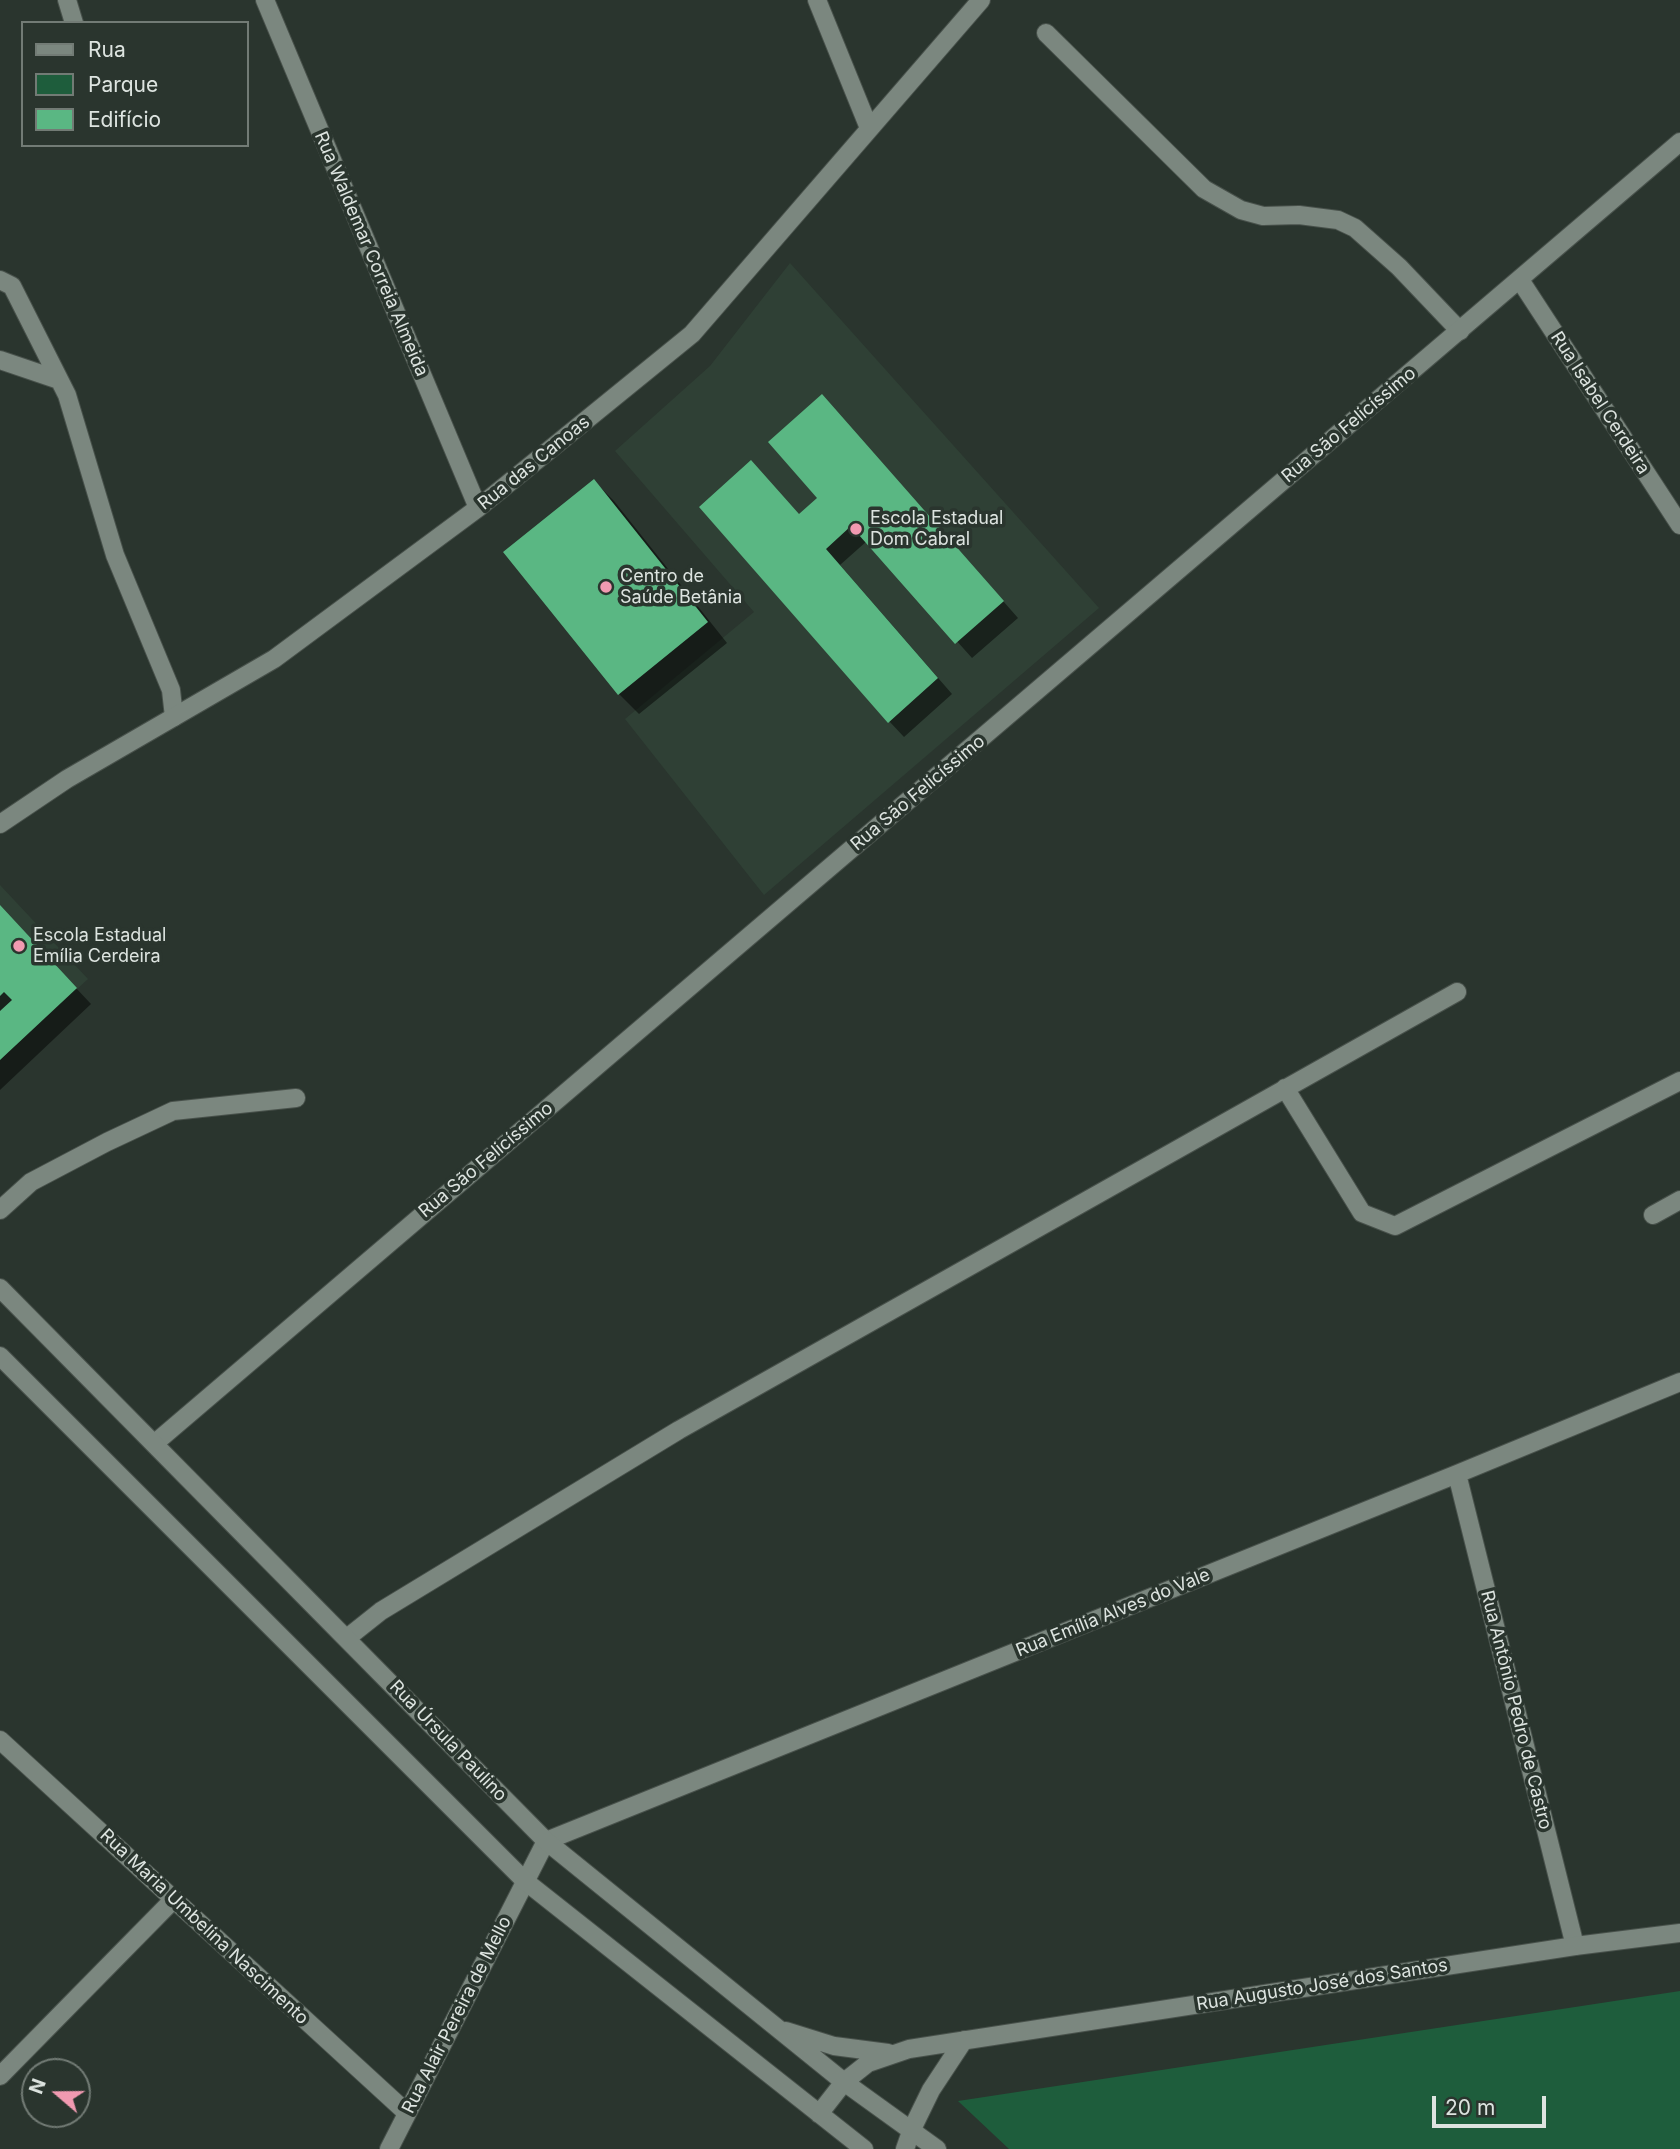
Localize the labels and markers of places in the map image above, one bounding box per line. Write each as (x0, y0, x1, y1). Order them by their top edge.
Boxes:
place label: Escola Estadual Dom Cabral (870, 508, 1003, 550)
marker: Escola Estadual Dom Cabral (848, 521, 864, 537)
place label: Centro de Saúde Betânia (620, 566, 742, 608)
marker: Centro de Saúde Betânia (598, 579, 614, 595)
place label: Escola Estadual Emília Cerdeira (33, 925, 166, 968)
marker: Escola Estadual Emília Cerdeira (11, 938, 27, 954)

